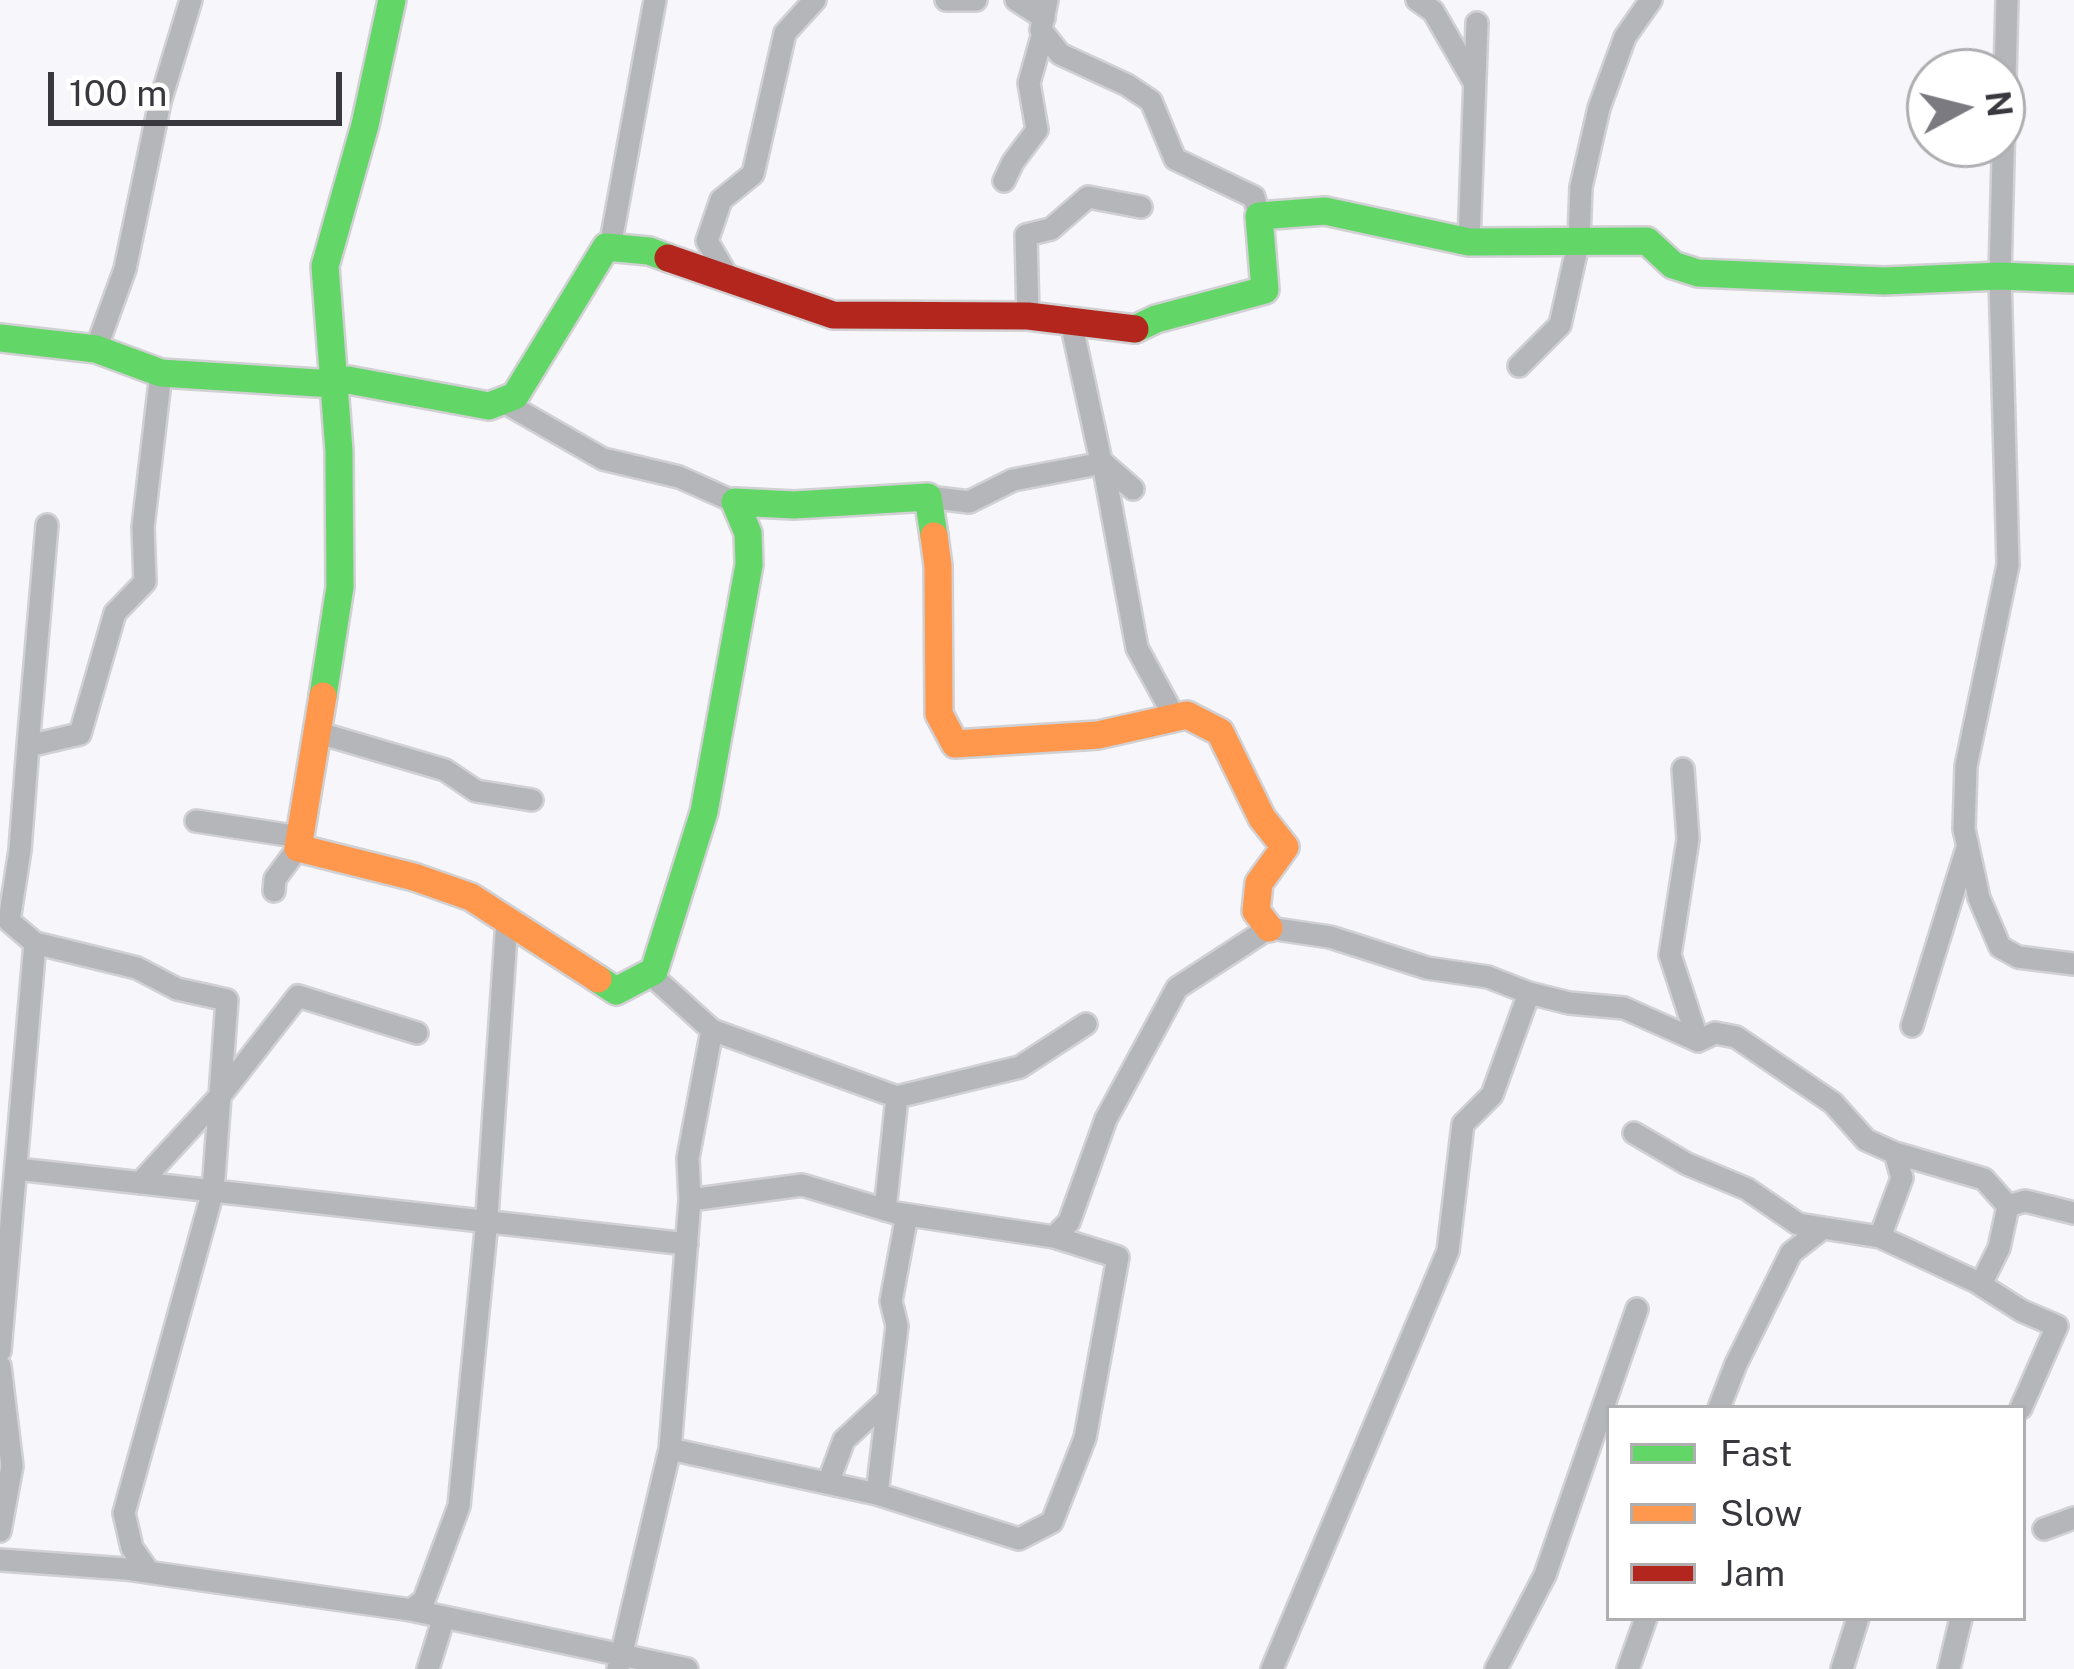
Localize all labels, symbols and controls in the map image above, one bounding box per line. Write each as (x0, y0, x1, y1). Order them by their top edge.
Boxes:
scale bar (54, 48, 348, 122)
north arrow (1906, 48, 2026, 168)
text: 100 m (69, 72, 167, 114)
text: N (1978, 89, 2019, 119)
legend (1606, 1405, 2026, 1621)
text: Fast (1720, 1432, 1793, 1474)
text: Slow (1720, 1492, 1802, 1534)
text: Jam (1720, 1552, 1785, 1594)

